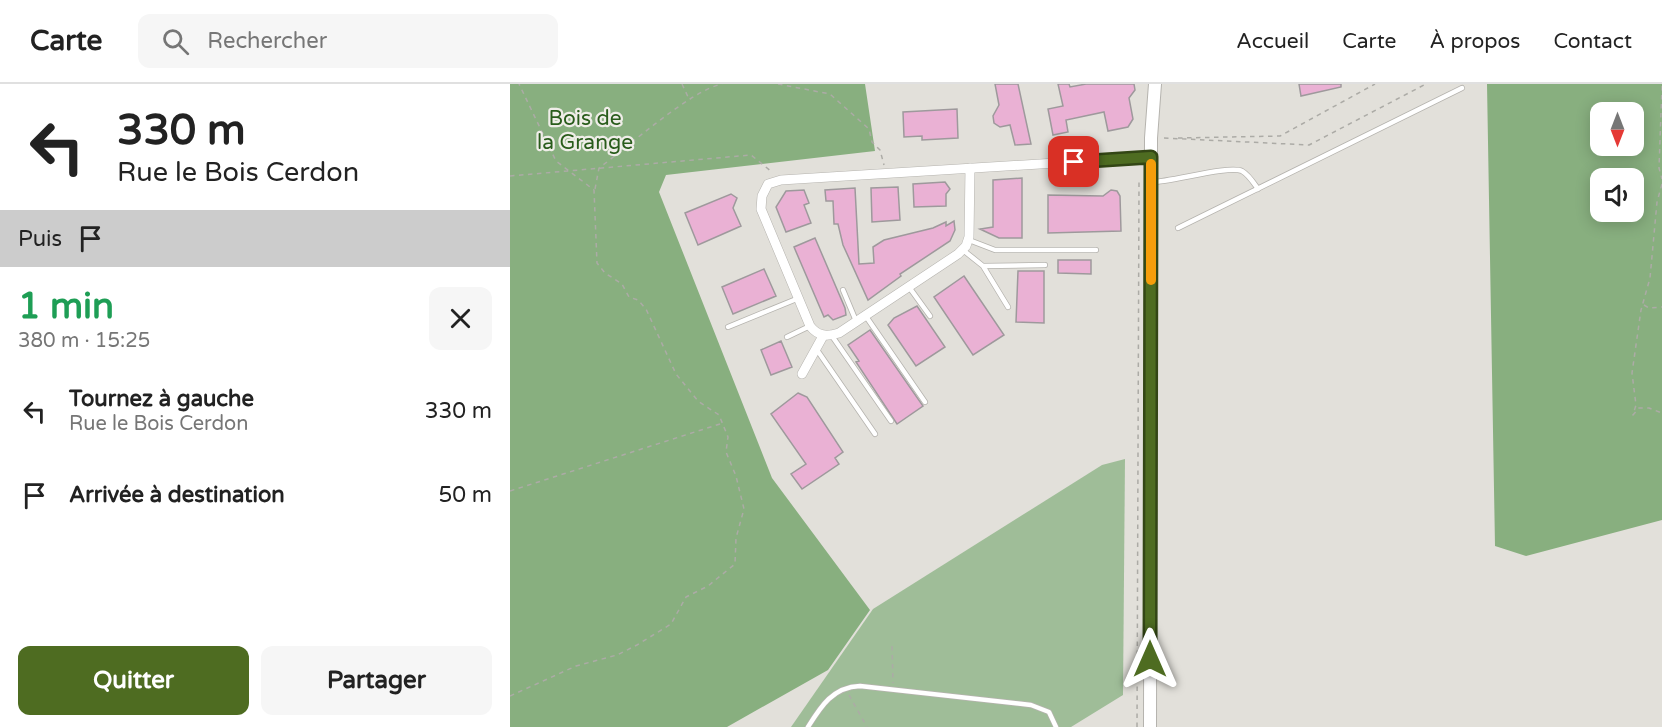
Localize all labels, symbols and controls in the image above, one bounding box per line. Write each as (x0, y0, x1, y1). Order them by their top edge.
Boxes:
search box (138, 14, 558, 68)
text: Carte (30, 24, 102, 58)
icon: search (159, 25, 192, 58)
text: Rechercher (207, 28, 327, 54)
text: Accueil (1236, 29, 1309, 54)
text: Carte (1342, 29, 1396, 54)
text: À propos (1429, 29, 1520, 54)
text: Contact (1553, 29, 1632, 54)
north arrow (1590, 102, 1644, 156)
map controls (1590, 102, 1644, 222)
text: 330 m (117, 105, 246, 156)
park label: Bois de la Grange (537, 106, 633, 155)
icon: left (18, 108, 96, 186)
pin (1048, 136, 1099, 187)
icon: arrive (1057, 145, 1090, 178)
text: Rue le Bois Cerdon (117, 156, 359, 189)
button: sound (1590, 168, 1644, 222)
icon: arrive (74, 222, 107, 255)
text: Puis (18, 226, 62, 252)
text: 1 min (18, 285, 114, 328)
button: close (429, 287, 492, 350)
text: 380 m · 15:25 (18, 329, 150, 353)
text: Tournez à gauche (69, 386, 254, 412)
icon: left (18, 395, 51, 428)
text: 330 m (425, 398, 492, 424)
text: Rue le Bois Cerdon (69, 412, 248, 436)
icon: arrive (18, 479, 51, 512)
text: Arrivée à destination (69, 482, 285, 508)
text: 50 m (438, 482, 492, 508)
position arrow (1118, 627, 1182, 691)
button: Quitter (18, 646, 249, 715)
button: Partager (261, 646, 492, 715)

